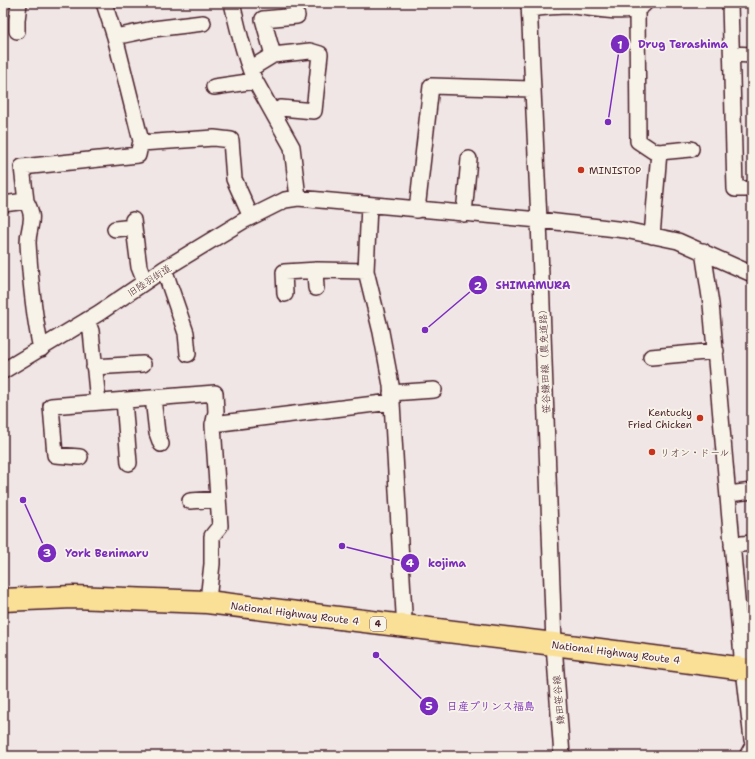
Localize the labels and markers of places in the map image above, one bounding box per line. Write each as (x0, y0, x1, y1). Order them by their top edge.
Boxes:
callout: Drug Terashima (610, 33, 737, 56)
place label: MINISTOP (589, 164, 641, 177)
marker: MINISTOP (576, 165, 586, 175)
callout: SHIMAMURA (468, 274, 579, 297)
place label: Kentucky Fried Chicken (628, 406, 692, 431)
marker: Kentucky Fried Chicken (695, 413, 705, 423)
place label: リオン・ドール (660, 446, 729, 459)
marker: リオン・ドール (647, 447, 657, 457)
callout: York Benimaru (37, 541, 157, 564)
callout: kojima (400, 551, 474, 574)
callout: 日産プリンス福島 (419, 695, 543, 718)

